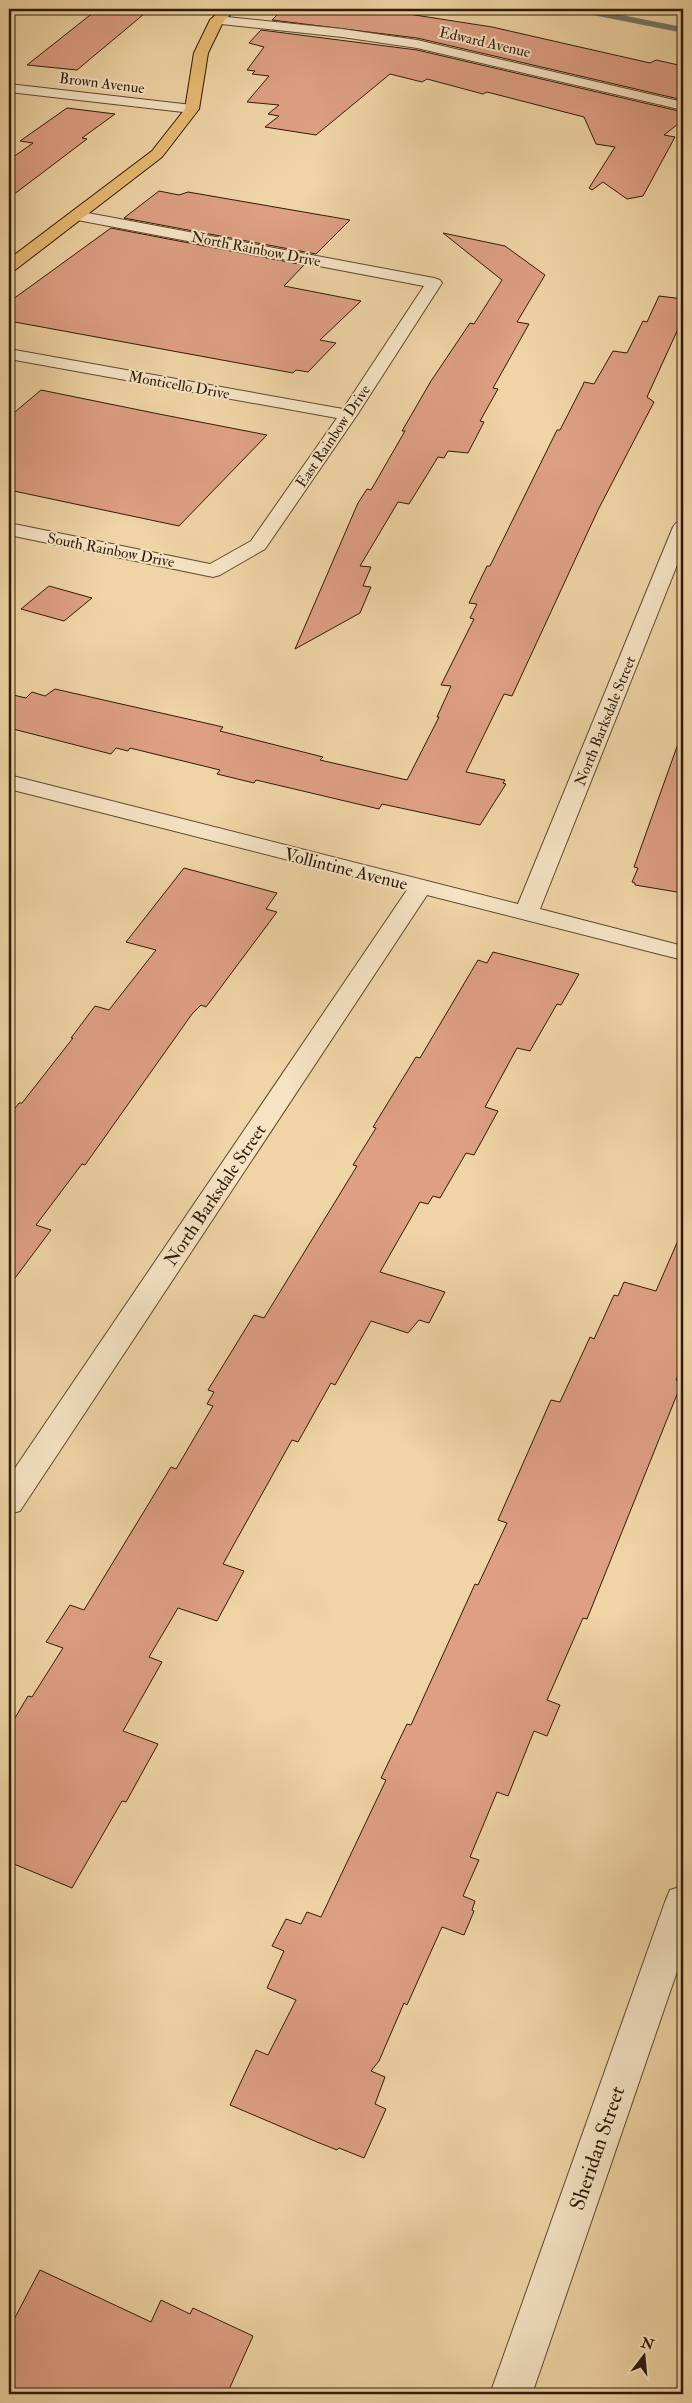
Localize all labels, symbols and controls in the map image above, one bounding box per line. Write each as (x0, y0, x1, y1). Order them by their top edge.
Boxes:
street label: Edward Avenue (437, 23, 532, 62)
street label: Brown Avenue (58, 69, 146, 98)
street label: North Rainbow Drive (190, 228, 322, 271)
street label: Monticello Drive (127, 367, 231, 404)
street label: East Rainbow Drive (292, 381, 375, 491)
street label: South Rainbow Drive (46, 529, 176, 572)
street label: North Barksdale Street (571, 653, 640, 789)
street label: Vollintine Avenue (282, 843, 410, 896)
street label: North Barksdale Street (159, 1120, 271, 1271)
street label: Sheridan Street (564, 2082, 631, 2214)
north arrow (620, 2330, 670, 2380)
text: N (638, 2334, 656, 2354)

